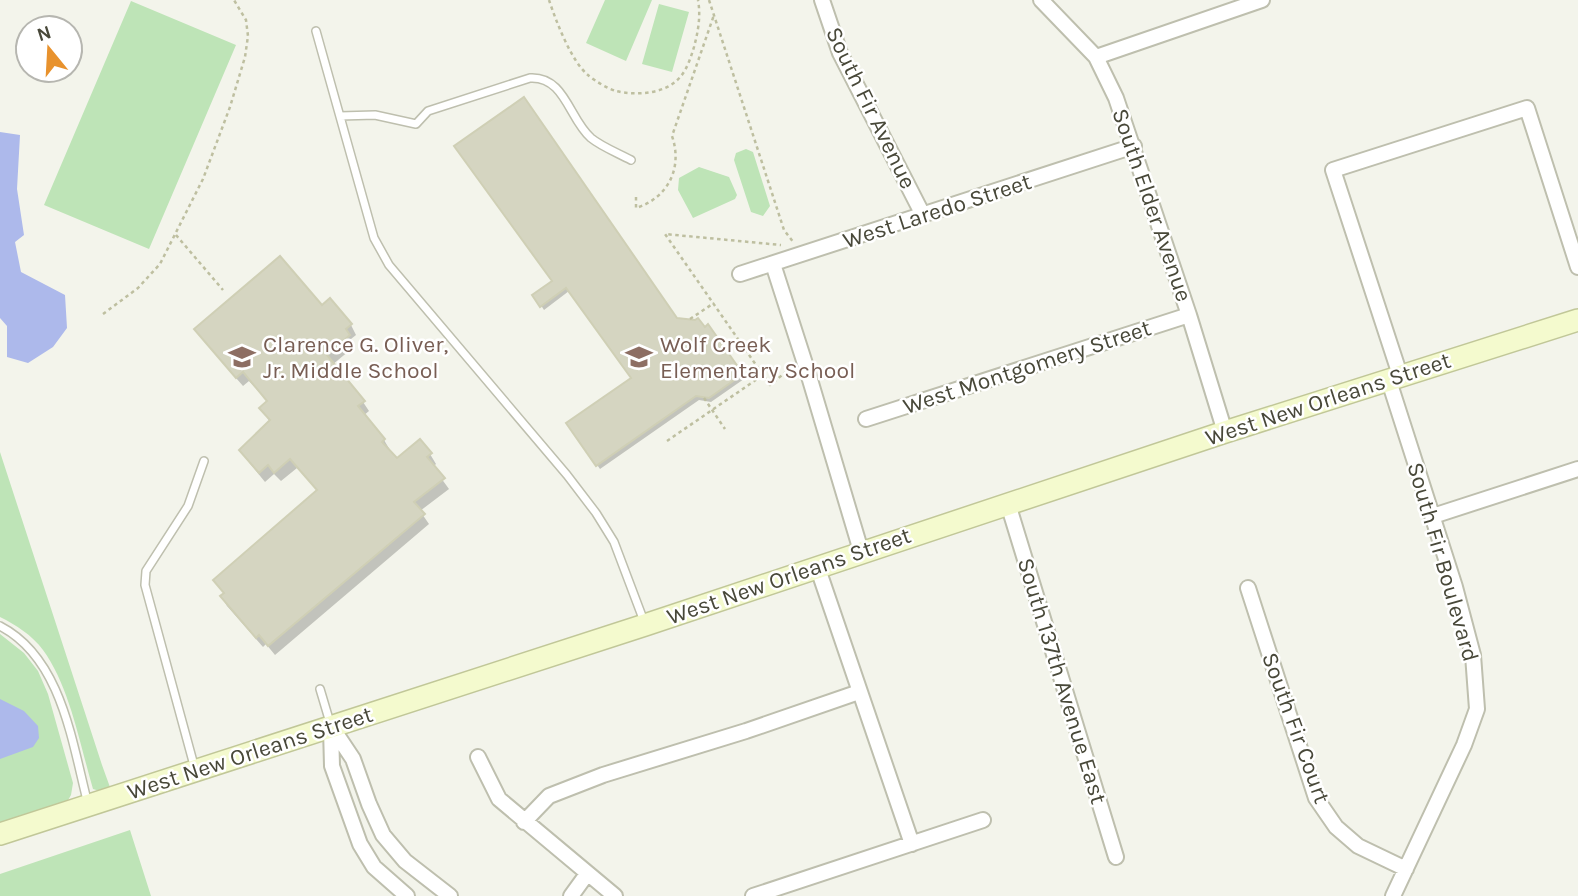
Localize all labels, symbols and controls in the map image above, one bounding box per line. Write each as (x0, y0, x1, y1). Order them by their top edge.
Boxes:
north arrow (14, 14, 84, 84)
text: N (34, 21, 54, 46)
street label: South Fir Avenue (820, 23, 922, 193)
street label: South Elder Avenue (1106, 105, 1198, 305)
street label: West Laredo Street (840, 168, 1035, 254)
street label: West Montgomery Street (900, 314, 1155, 420)
place label: Clarence G. Oliver, Jr. Middle School (263, 331, 449, 384)
place label: Wolf Creek Elementary School (660, 331, 855, 384)
school or university icon: Clarence G. Oliver, Jr. Middle School (227, 342, 257, 372)
school or university icon: Wolf Creek Elementary School (624, 342, 654, 372)
street label: West New Orleans Street (1202, 346, 1454, 451)
street label: South Fir Boulevard (1402, 459, 1484, 665)
street label: West New Orleans Street (664, 521, 915, 630)
street label: South 137th Avenue East (1012, 555, 1112, 808)
street label: South Fir Court (1256, 649, 1336, 807)
street label: West New Orleans Street (124, 700, 376, 805)

